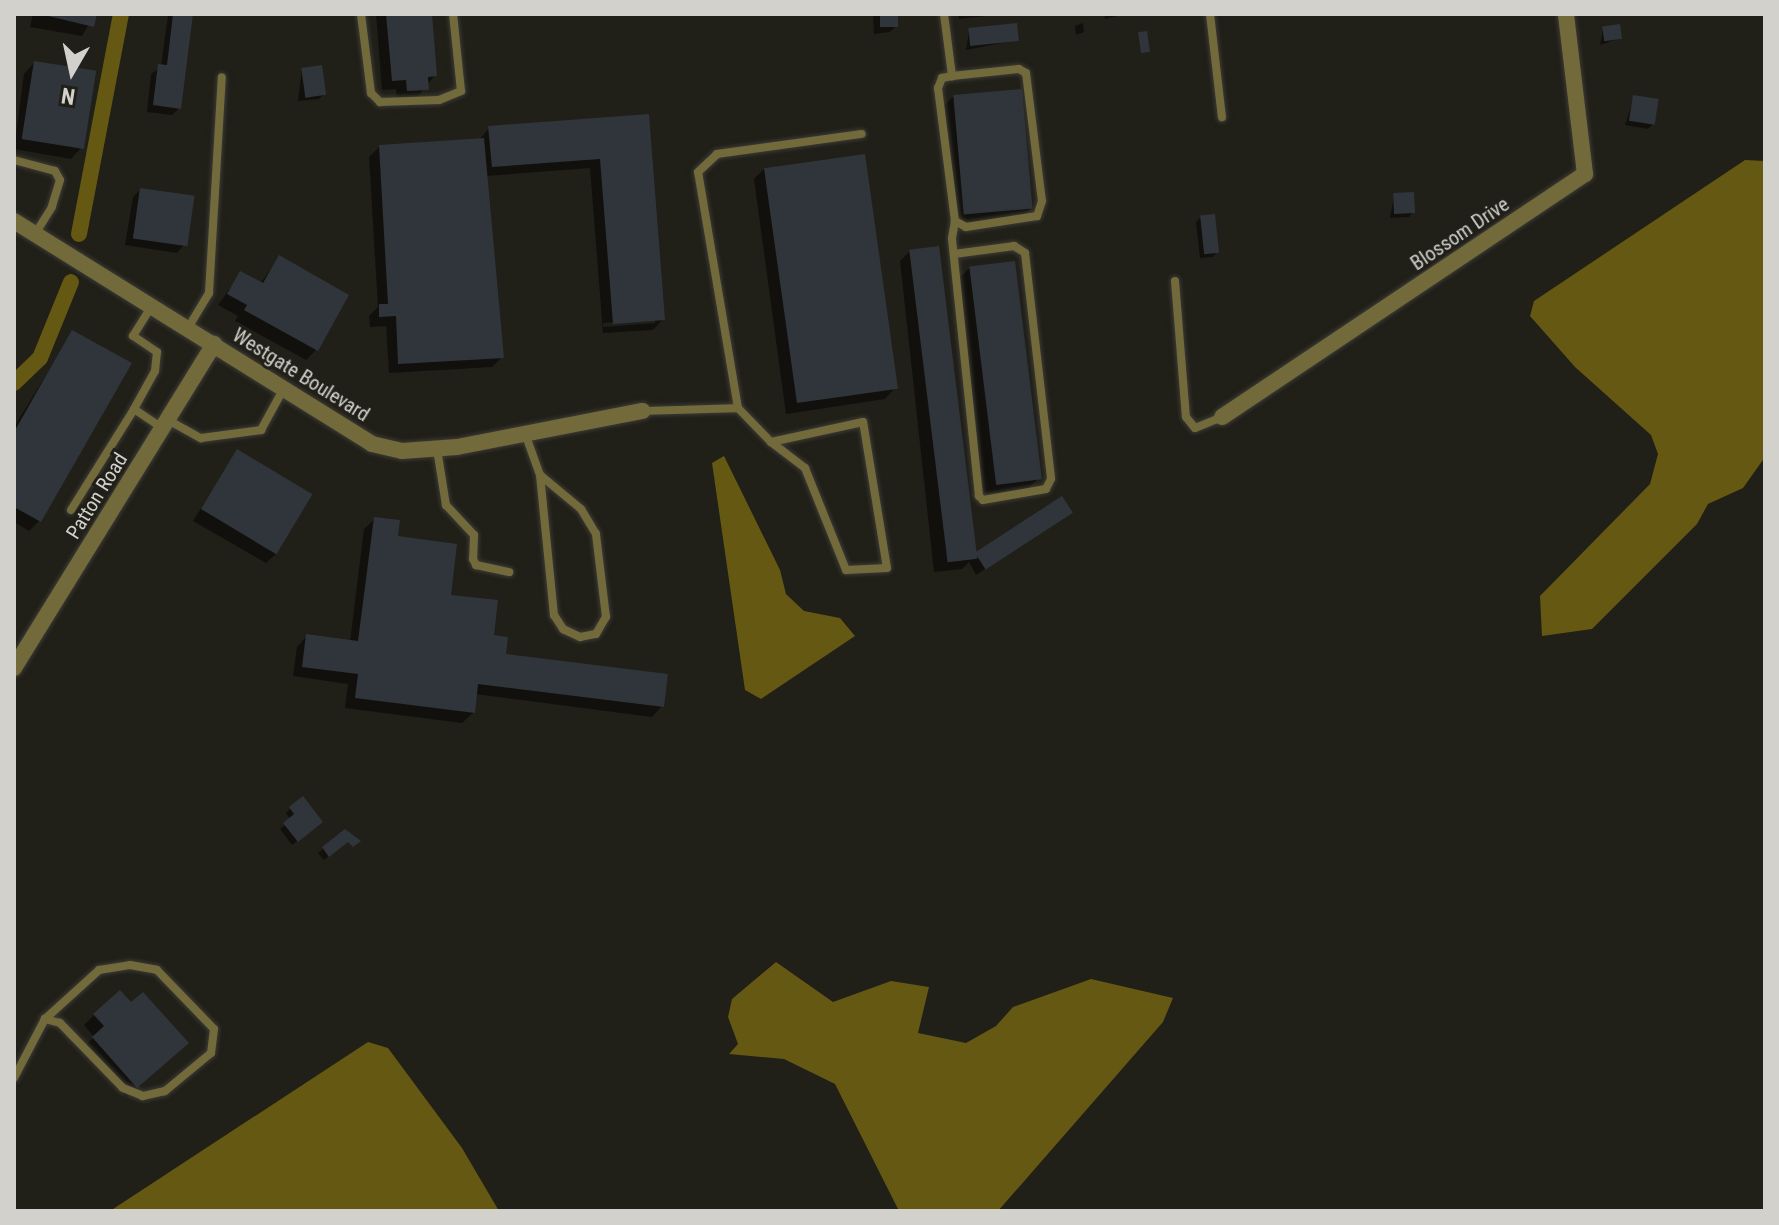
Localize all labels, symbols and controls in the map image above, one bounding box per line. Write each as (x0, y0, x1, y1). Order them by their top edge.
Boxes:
north arrow (32, 32, 112, 112)
text: N (60, 83, 77, 110)
street label: Blossom Drive (1406, 192, 1514, 276)
street label: Westgate Boulevard (228, 323, 374, 427)
street label: Patton Road (61, 449, 133, 543)

